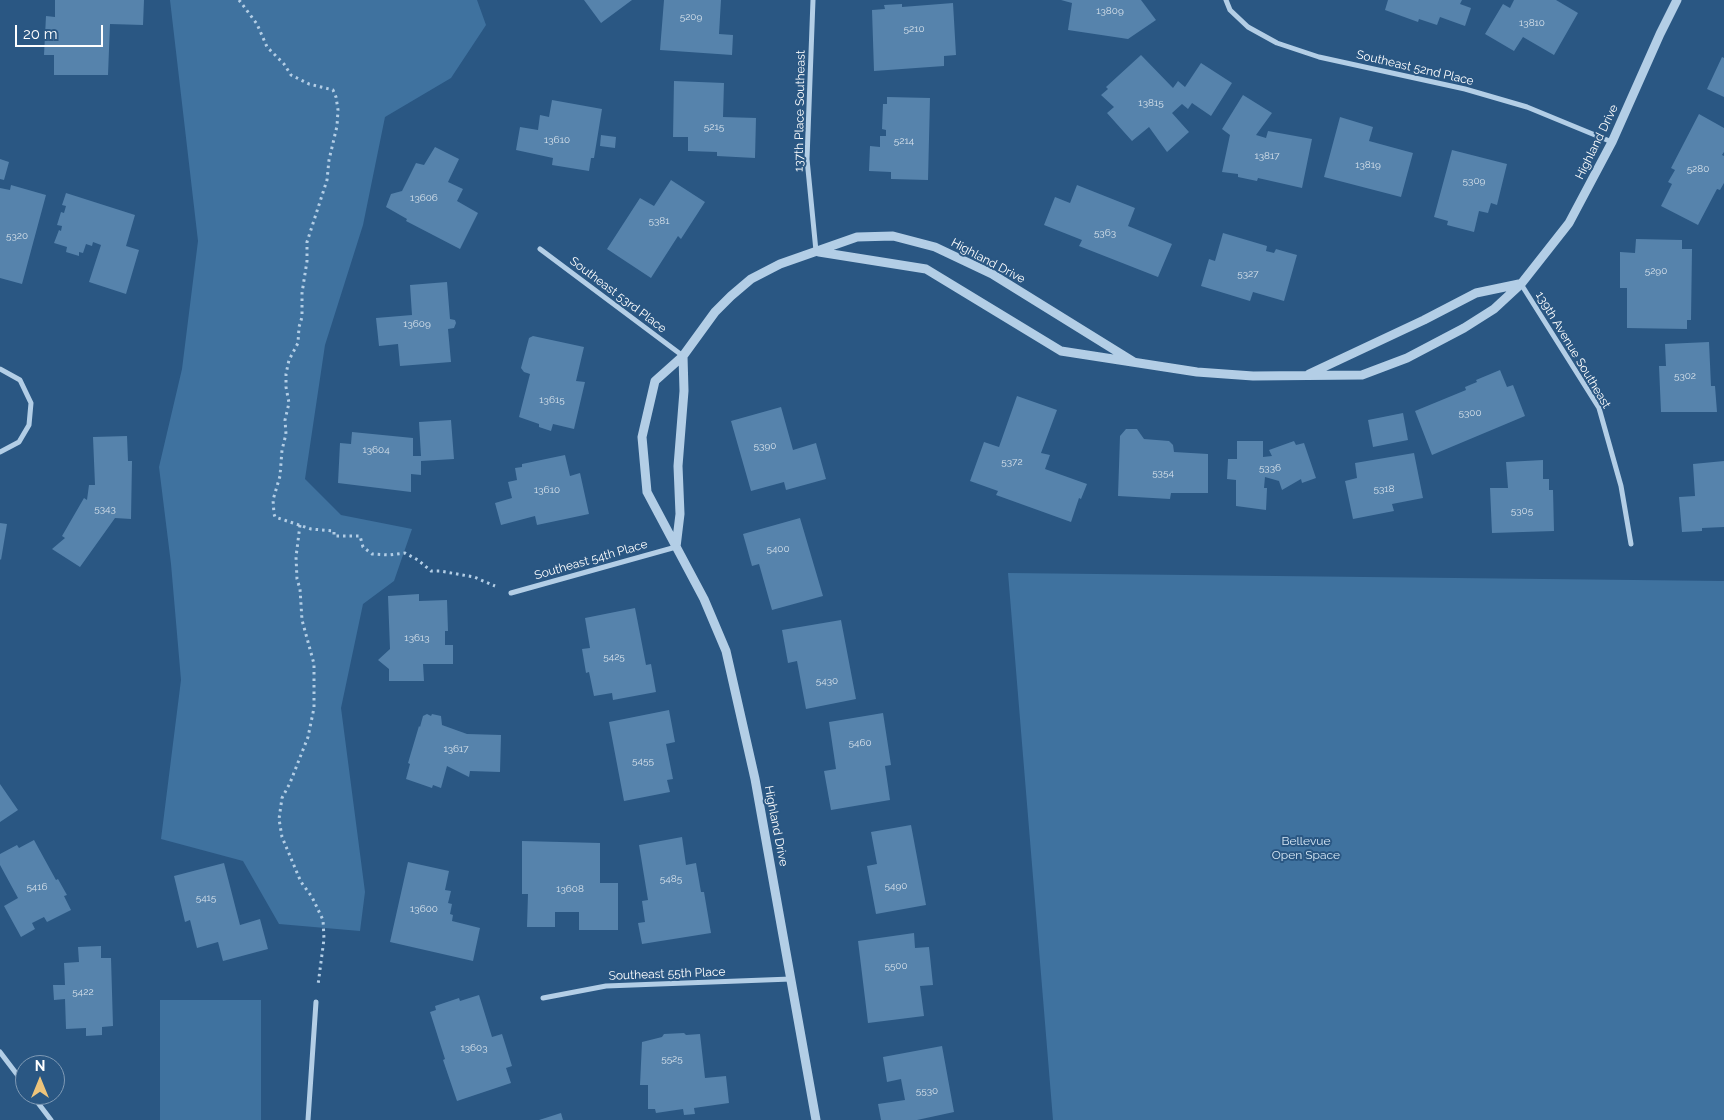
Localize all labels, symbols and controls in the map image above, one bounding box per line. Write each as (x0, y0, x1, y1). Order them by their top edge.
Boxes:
house number: 13809 (1096, 5, 1124, 17)
house number: 5209 (680, 11, 702, 23)
scale bar (18, 15, 105, 47)
house number: 13810 (1519, 17, 1545, 29)
house number: 5210 (903, 23, 925, 35)
text: 20 m (23, 25, 58, 43)
street label: Southeast 52nd Place (1355, 47, 1475, 89)
street label: 137th Place Southeast (792, 50, 808, 172)
house number: 13815 (1138, 97, 1164, 109)
street label: Highland Drive (1573, 102, 1621, 182)
house number: 5215 (704, 121, 724, 133)
house number: 13610 (544, 134, 570, 146)
house number: 5214 (894, 135, 914, 147)
house number: 13817 (1254, 150, 1280, 162)
house number: 13819 (1355, 159, 1381, 171)
house number: 5280 (1687, 163, 1709, 175)
house number: 5309 (1463, 175, 1485, 187)
house number: 13606 (410, 192, 438, 204)
house number: 5381 (649, 215, 669, 227)
house number: 5363 (1094, 227, 1116, 239)
house number: 5320 (6, 230, 28, 242)
street label: Highland Drive (948, 235, 1028, 287)
street label: Southeast 53rd Place (567, 254, 669, 336)
house number: 5290 (1645, 265, 1667, 277)
house number: 5327 (1237, 268, 1259, 280)
street label: 139th Avenue Southeast (1532, 289, 1614, 411)
house number: 13609 (403, 318, 431, 330)
house number: 5302 (1674, 370, 1696, 382)
house number: 13615 (539, 394, 565, 406)
house number: 5300 (1458, 407, 1482, 419)
house number: 5390 (754, 440, 776, 452)
house number: 13604 (362, 444, 390, 456)
house number: 5372 (1001, 456, 1023, 468)
house number: 5336 (1259, 462, 1281, 474)
house number: 5354 (1152, 467, 1174, 479)
house number: 5318 (1374, 483, 1394, 495)
house number: 13610 (534, 484, 560, 496)
house number: 5343 (94, 503, 116, 515)
house number: 5305 (1511, 505, 1533, 517)
street label: Southeast 54th Place (533, 537, 649, 583)
house number: 5400 (766, 543, 790, 555)
house number: 13613 (404, 632, 430, 644)
house number: 5425 (603, 651, 625, 663)
house number: 5430 (816, 675, 838, 687)
house number: 5460 (848, 737, 872, 749)
house number: 13617 (443, 743, 469, 755)
house number: 5455 (632, 755, 654, 767)
street label: Highland Drive (761, 784, 791, 868)
park label: Bellevue Open Space (1272, 834, 1340, 862)
house number: 5485 (660, 873, 682, 885)
house number: 5490 (885, 880, 907, 892)
house number: 5416 (26, 881, 48, 893)
house number: 13608 (556, 883, 584, 895)
house number: 5415 (196, 892, 216, 904)
house number: 13600 (410, 903, 438, 915)
house number: 5500 (884, 960, 908, 972)
street label: Southeast 55th Place (608, 965, 726, 983)
house number: 5422 (72, 986, 94, 998)
house number: 13603 (460, 1042, 488, 1054)
house number: 5525 (661, 1053, 683, 1065)
north arrow (15, 1055, 65, 1105)
text: N (35, 1058, 45, 1074)
house number: 5530 (916, 1085, 938, 1097)

